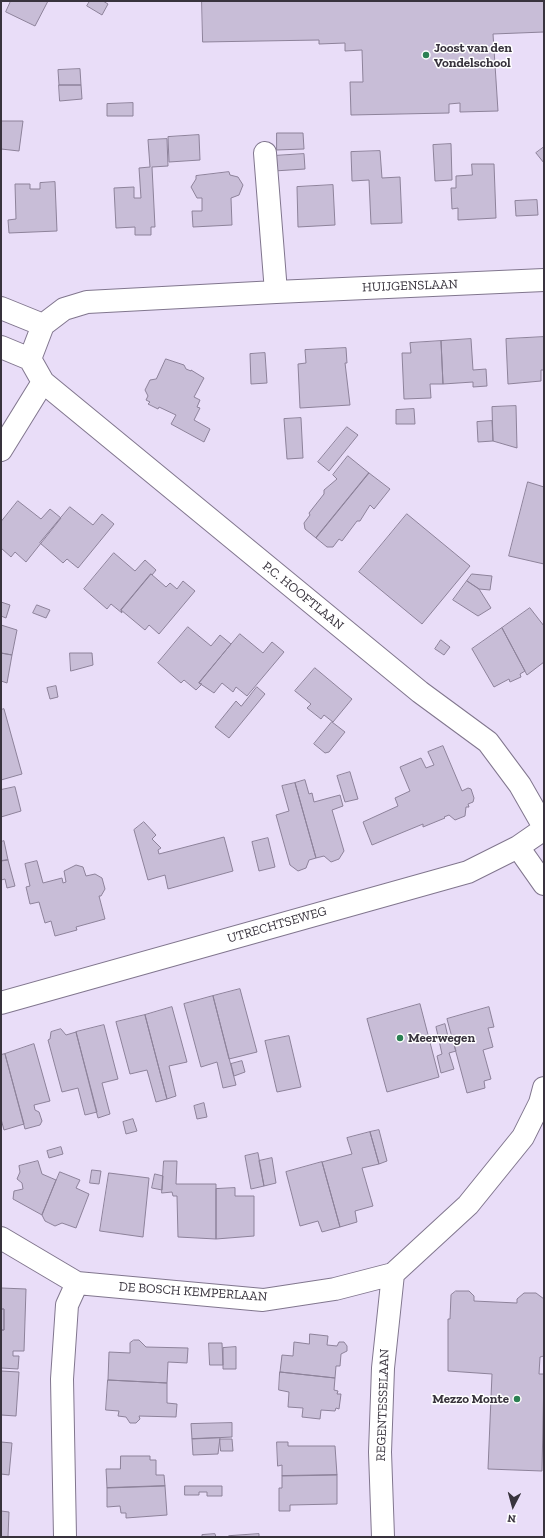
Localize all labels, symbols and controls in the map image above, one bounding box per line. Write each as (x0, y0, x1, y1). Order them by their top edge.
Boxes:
place label: Joost van den Vondelschool (434, 40, 512, 71)
marker: Joost van den Vondelschool (421, 50, 431, 60)
street label: HUIJGENSLAAN (362, 277, 458, 295)
street label: P.C. HOOFTLAAN (259, 558, 347, 634)
street label: UTRECHTSEWEG (226, 903, 328, 947)
place label: Meerwegen (408, 1030, 475, 1046)
marker: Meerwegen (395, 1033, 405, 1043)
street label: DE BOSCH KEMPERLAAN (118, 1279, 268, 1305)
street label: REGENTESSELAAN (373, 1348, 393, 1462)
place label: Mezzo Monte (432, 1391, 509, 1407)
marker: Mezzo Monte (512, 1394, 522, 1404)
north arrow (493, 1486, 533, 1526)
text: N (507, 1512, 517, 1525)

